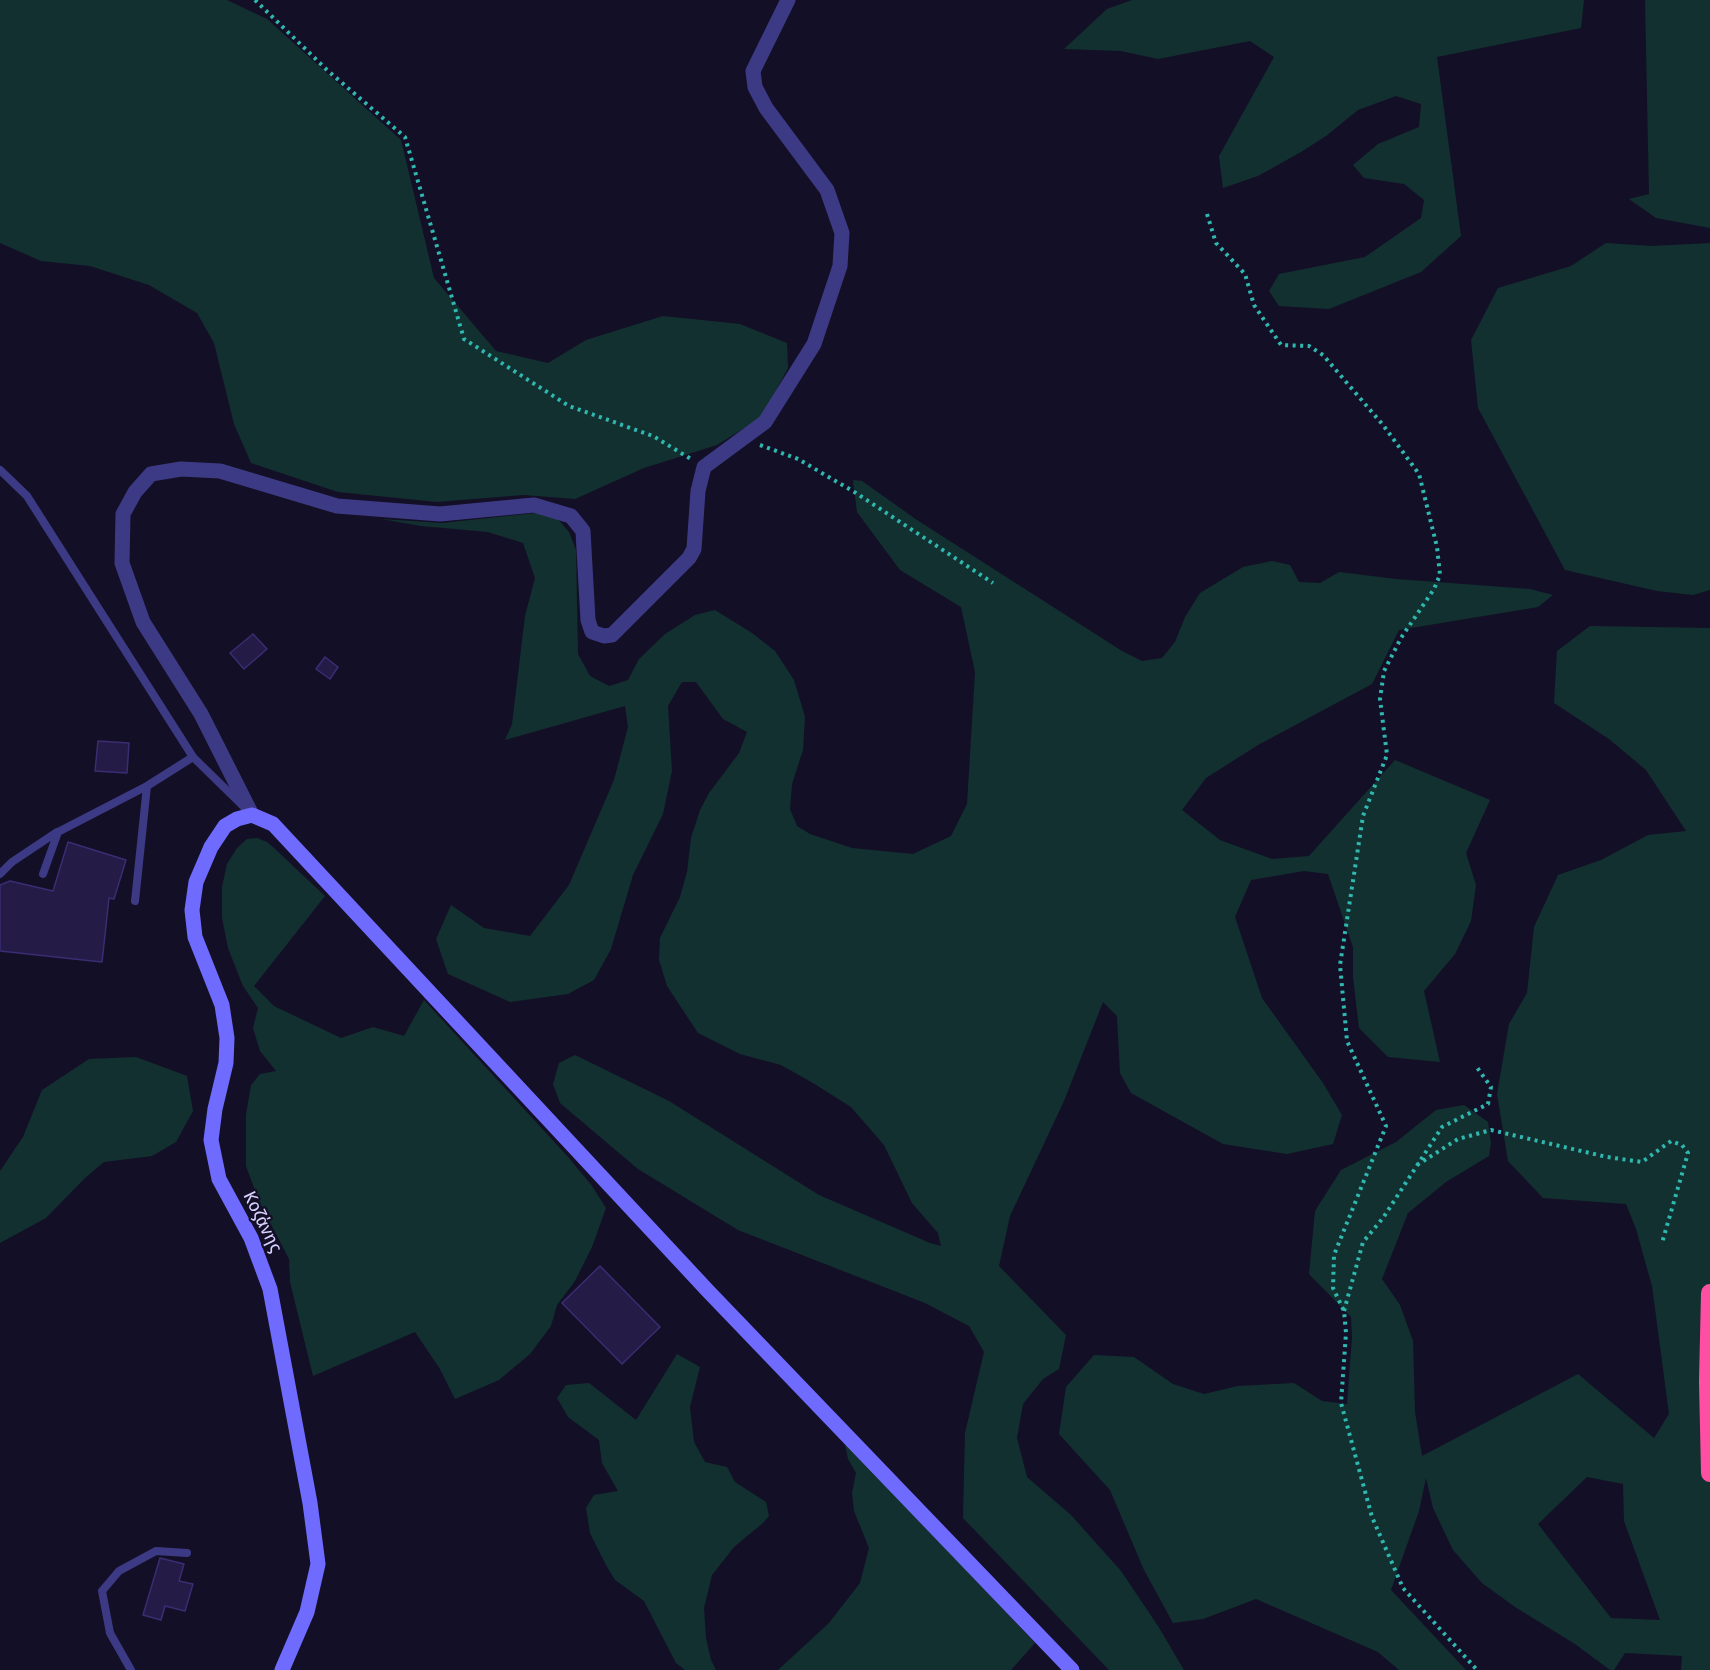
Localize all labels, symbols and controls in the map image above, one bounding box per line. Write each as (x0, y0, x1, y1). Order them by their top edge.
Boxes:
street label: Κοζάνης (238, 1188, 286, 1256)

